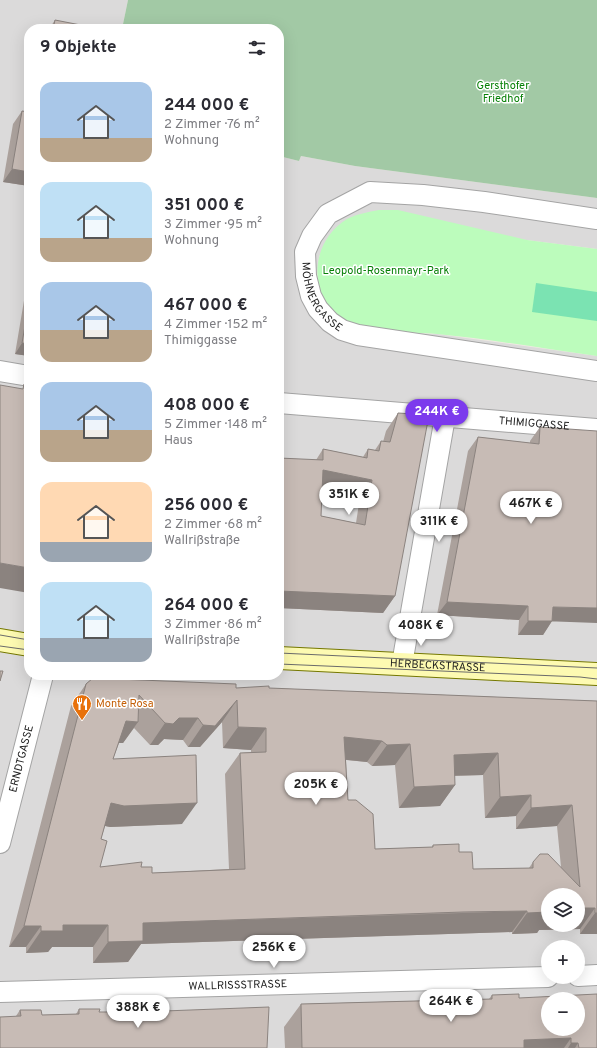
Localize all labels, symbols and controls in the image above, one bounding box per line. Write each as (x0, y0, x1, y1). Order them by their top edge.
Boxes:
text: 9 Objekte (40, 37, 117, 59)
icon: filters (246, 37, 268, 59)
park label: Gersthofer Friedhof (477, 79, 530, 106)
text: 244 000 € (164, 95, 249, 117)
icon: home (72, 98, 120, 146)
text: 2 Zimmer · 76 m² (164, 117, 260, 133)
text: Wohnung (164, 133, 219, 149)
text: 351 000 € (164, 195, 244, 217)
icon: home (72, 198, 120, 246)
text: 3 Zimmer · 95 m² (164, 217, 262, 233)
text: Wohnung (164, 233, 219, 249)
street label: MÖHNERGASSE (298, 262, 345, 335)
park label: Leopold-Rosenmayr-Park (323, 264, 450, 278)
text: 467 000 € (164, 295, 248, 317)
icon: home (72, 298, 120, 346)
text: 4 Zimmer · 152 m² (164, 317, 267, 333)
text: Thimiggasse (164, 333, 237, 349)
text: 408 000 € (164, 395, 250, 417)
icon: home (72, 398, 120, 446)
pin: 244K € (404, 399, 470, 433)
text: 244K € (414, 404, 460, 420)
street label: THIMIGGASSE (498, 414, 570, 434)
text: 5 Zimmer · 148 m² (164, 417, 267, 433)
text: Haus (164, 433, 193, 449)
pin: 351K € (316, 482, 382, 516)
text: 351K € (328, 487, 370, 503)
pin: 467K € (498, 491, 564, 525)
text: 256 000 € (164, 495, 248, 517)
text: 467K € (509, 496, 553, 512)
icon: home (72, 498, 120, 546)
pin: 311K € (406, 509, 472, 543)
text: 311K € (420, 514, 458, 530)
text: 2 Zimmer · 68 m² (164, 517, 262, 533)
text: Wallrißstraße (164, 533, 240, 549)
text: 264 000 € (164, 595, 249, 617)
icon: home (72, 598, 120, 646)
pin: 408K € (388, 613, 454, 647)
text: 3 Zimmer · 86 m² (164, 617, 262, 633)
text: 408K € (398, 618, 444, 634)
text: Wallrißstraße (164, 633, 240, 649)
street label: HERBECKSTRASSE (390, 657, 486, 675)
restaurant icon: Monte Rosa (71, 693, 93, 721)
place label: Monte Rosa (96, 697, 154, 711)
street label: ERNDTGASSE (6, 724, 37, 794)
pin: 205K € (283, 772, 349, 806)
text: 205K € (293, 777, 339, 793)
map controls (541, 888, 585, 1036)
button: layers (541, 888, 585, 932)
pin: 256K € (241, 935, 307, 969)
text: 256K € (252, 940, 296, 956)
button: + (541, 940, 585, 984)
street label: WALLRISSSTRASSE (188, 977, 287, 994)
pin: 264K € (418, 989, 484, 1023)
button: − (541, 992, 585, 1036)
text: 264K € (429, 994, 474, 1010)
pin: 388K € (105, 995, 171, 1029)
text: 388K € (116, 1000, 160, 1016)

